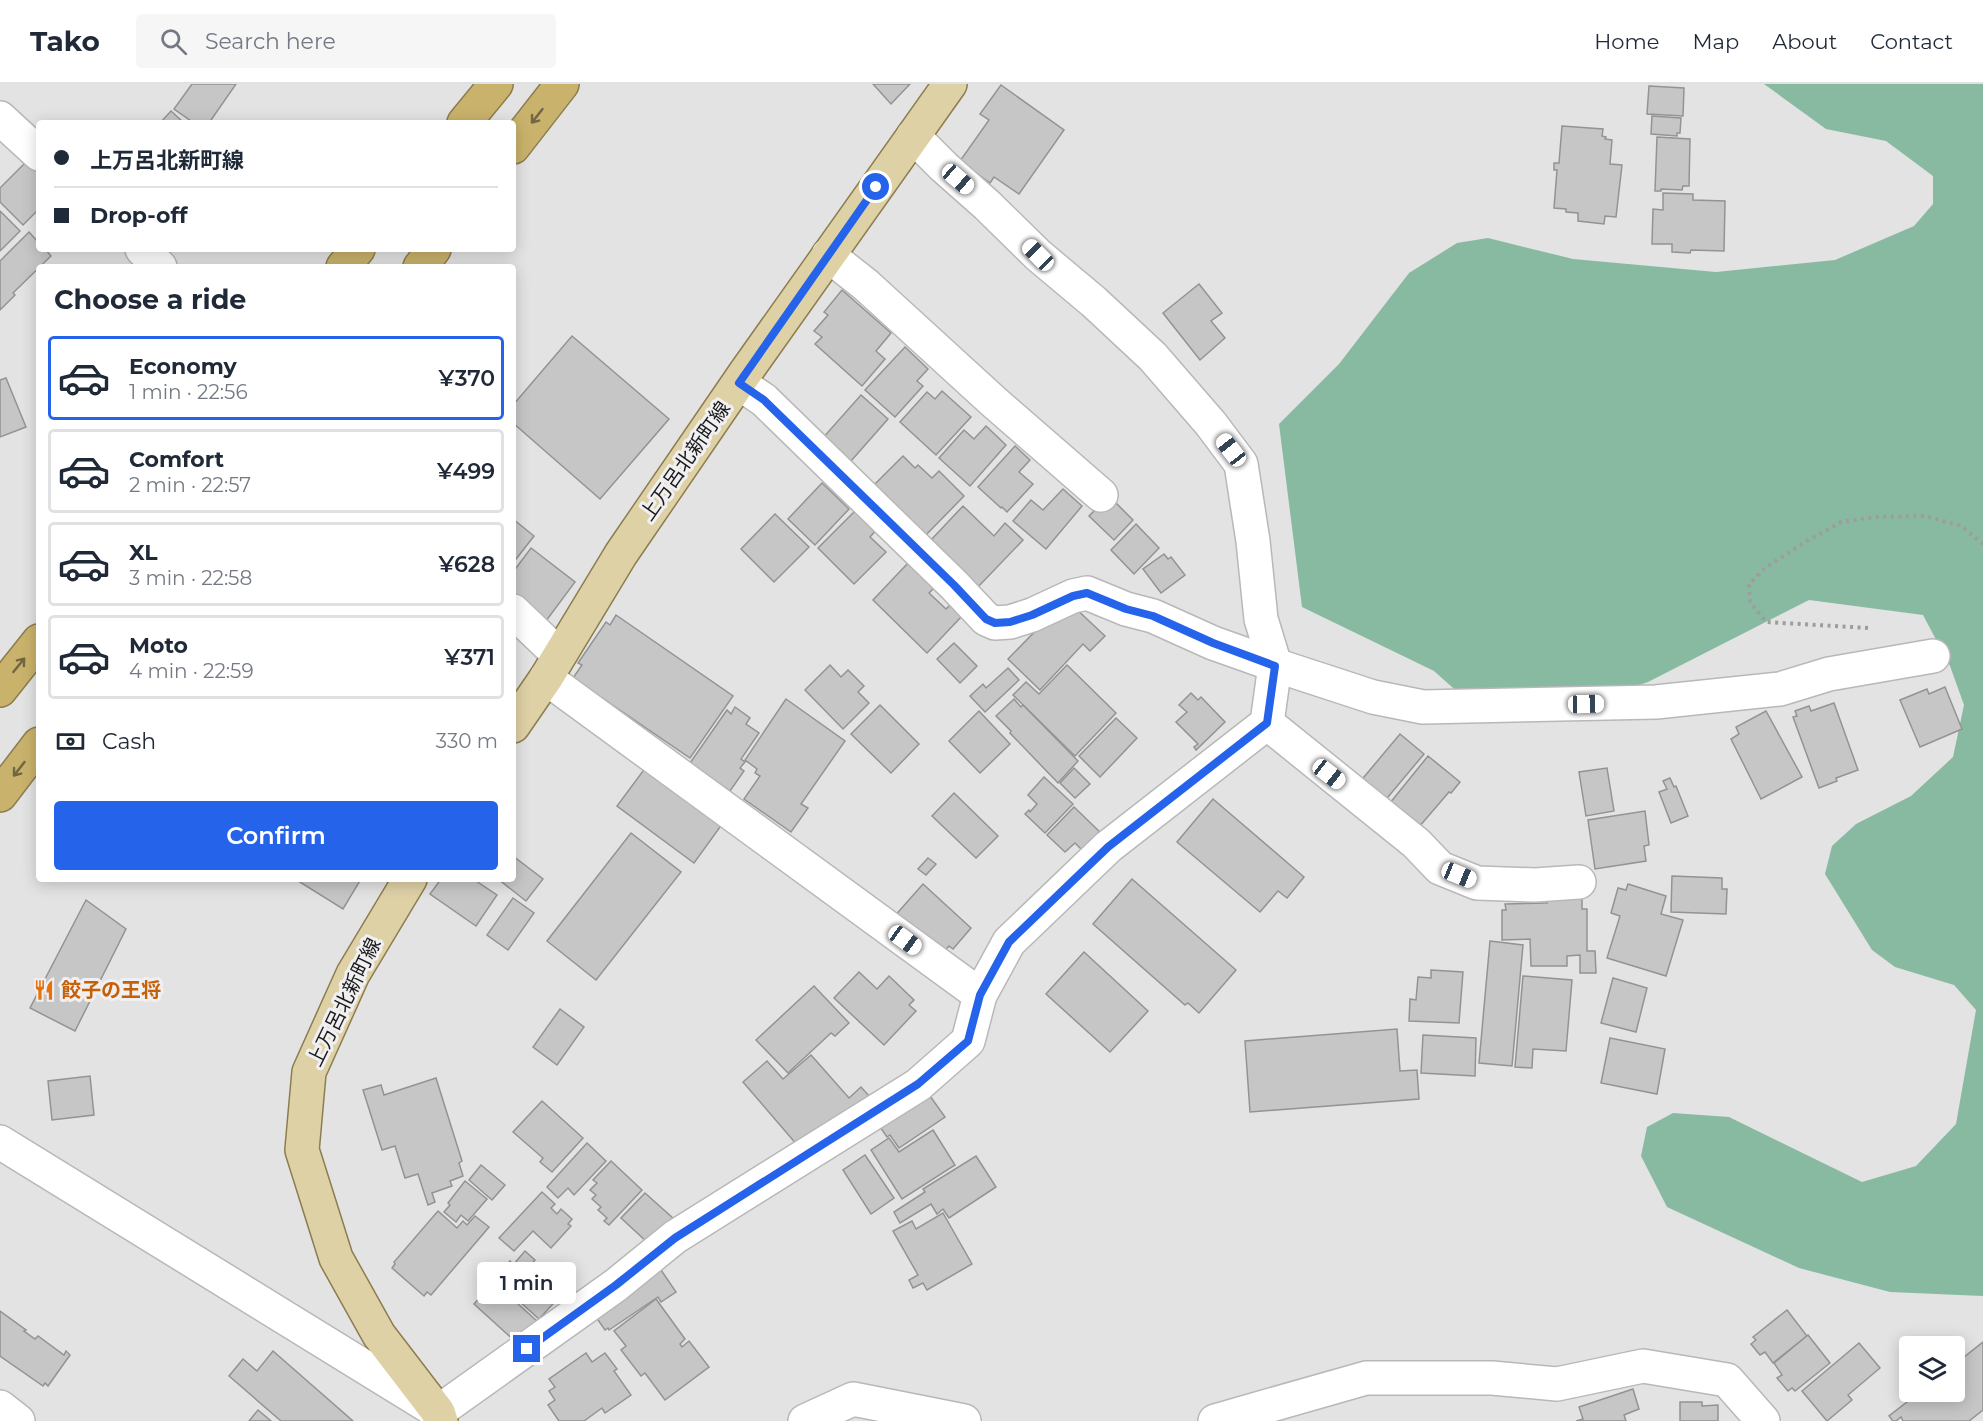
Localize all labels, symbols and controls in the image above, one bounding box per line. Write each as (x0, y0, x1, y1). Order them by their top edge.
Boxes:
search box (136, 14, 556, 68)
text: Tako (30, 24, 100, 58)
icon: search (157, 25, 190, 58)
text: Search here (205, 28, 336, 55)
text: Home (1594, 29, 1659, 54)
text: Map (1692, 29, 1739, 54)
text: About (1772, 29, 1837, 54)
text: Contact (1870, 29, 1953, 54)
one-way arrow (531, 107, 544, 123)
text: 上万呂北新町線 (90, 147, 244, 174)
car (939, 160, 977, 198)
route start (862, 173, 889, 200)
text: Drop-off (90, 202, 188, 229)
car (1019, 236, 1057, 274)
text: Choose a ride (54, 283, 246, 316)
icon: car (57, 351, 111, 405)
text: Economy (129, 353, 237, 380)
text: ¥370 (439, 365, 495, 392)
text: 1 min · 22:56 (129, 380, 248, 404)
street label: 上万呂北新町線 (635, 397, 735, 525)
car (1213, 430, 1249, 470)
icon: car (57, 444, 111, 498)
text: Comfort (129, 446, 224, 473)
text: ¥499 (437, 458, 495, 485)
text: 2 min · 22:57 (129, 473, 251, 497)
icon: car (57, 537, 111, 591)
text: XL (129, 539, 158, 566)
text: ¥628 (438, 551, 495, 578)
text: 3 min · 22:58 (129, 566, 252, 590)
icon: car (57, 630, 111, 684)
text: Moto (129, 632, 188, 659)
text: ¥371 (444, 644, 495, 671)
one-way arrow (13, 657, 26, 673)
text: 4 min · 22:59 (129, 659, 254, 683)
car (1568, 695, 1604, 713)
icon: cash (54, 725, 87, 758)
text: Cash (102, 728, 156, 755)
text: 330 m (436, 729, 498, 753)
car (1309, 756, 1349, 792)
one-way arrow (13, 761, 26, 777)
button: Confirm (54, 801, 498, 870)
car (1439, 860, 1479, 890)
car (885, 922, 925, 958)
street label: 上万呂北新町線 (303, 934, 385, 1070)
restaurant icon: 餃子の王将 (32, 978, 56, 1002)
place label: 餃子の王将 (61, 978, 161, 1002)
callout: 1 min (478, 1262, 576, 1304)
text: 1 min (500, 1271, 553, 1295)
route end (513, 1335, 540, 1362)
map controls (1899, 1336, 1965, 1402)
button: layers (1899, 1336, 1965, 1402)

